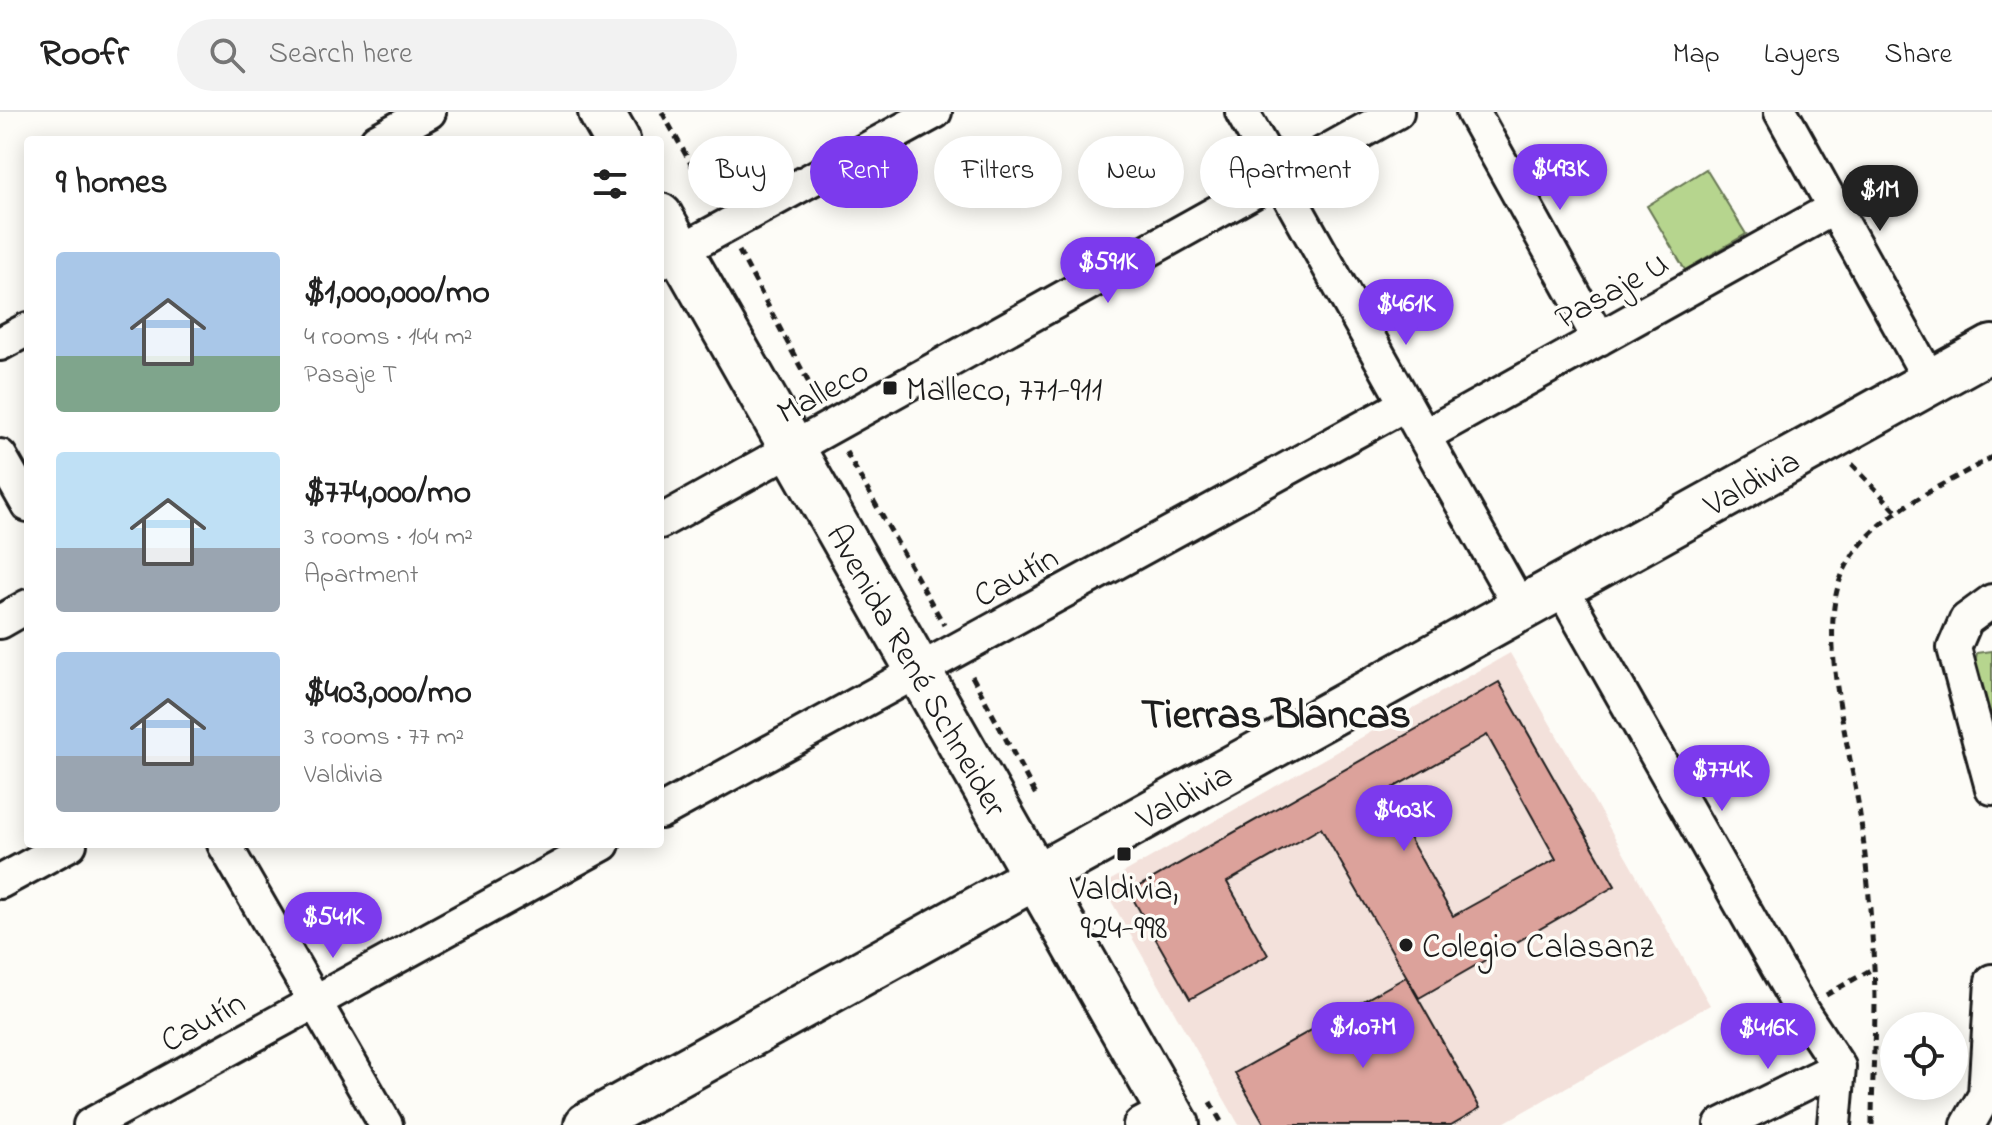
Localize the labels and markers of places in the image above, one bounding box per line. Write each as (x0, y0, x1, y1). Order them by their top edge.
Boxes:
pin: $493K (1504, 144, 1616, 212)
pin: $1M (1841, 165, 1919, 233)
pin: $591K (1052, 237, 1164, 305)
pin: $461K (1350, 279, 1462, 347)
place label: Malleco, 771-911 (906, 367, 1102, 417)
marker: Malleco, 771-911 (881, 379, 899, 397)
pin: $774K (1666, 745, 1778, 813)
pin: $403K (1348, 785, 1460, 853)
marker: Valdivia, 924-998 (1115, 845, 1133, 863)
place label: Valdivia, 924-998 (1069, 866, 1178, 955)
pin: $541K (277, 892, 389, 960)
place label: Colegio Calasanz (1422, 924, 1654, 974)
marker: Colegio Calasanz (1397, 936, 1415, 954)
pin: $1.07M (1298, 1002, 1428, 1070)
pin: $416K (1712, 1003, 1824, 1071)

